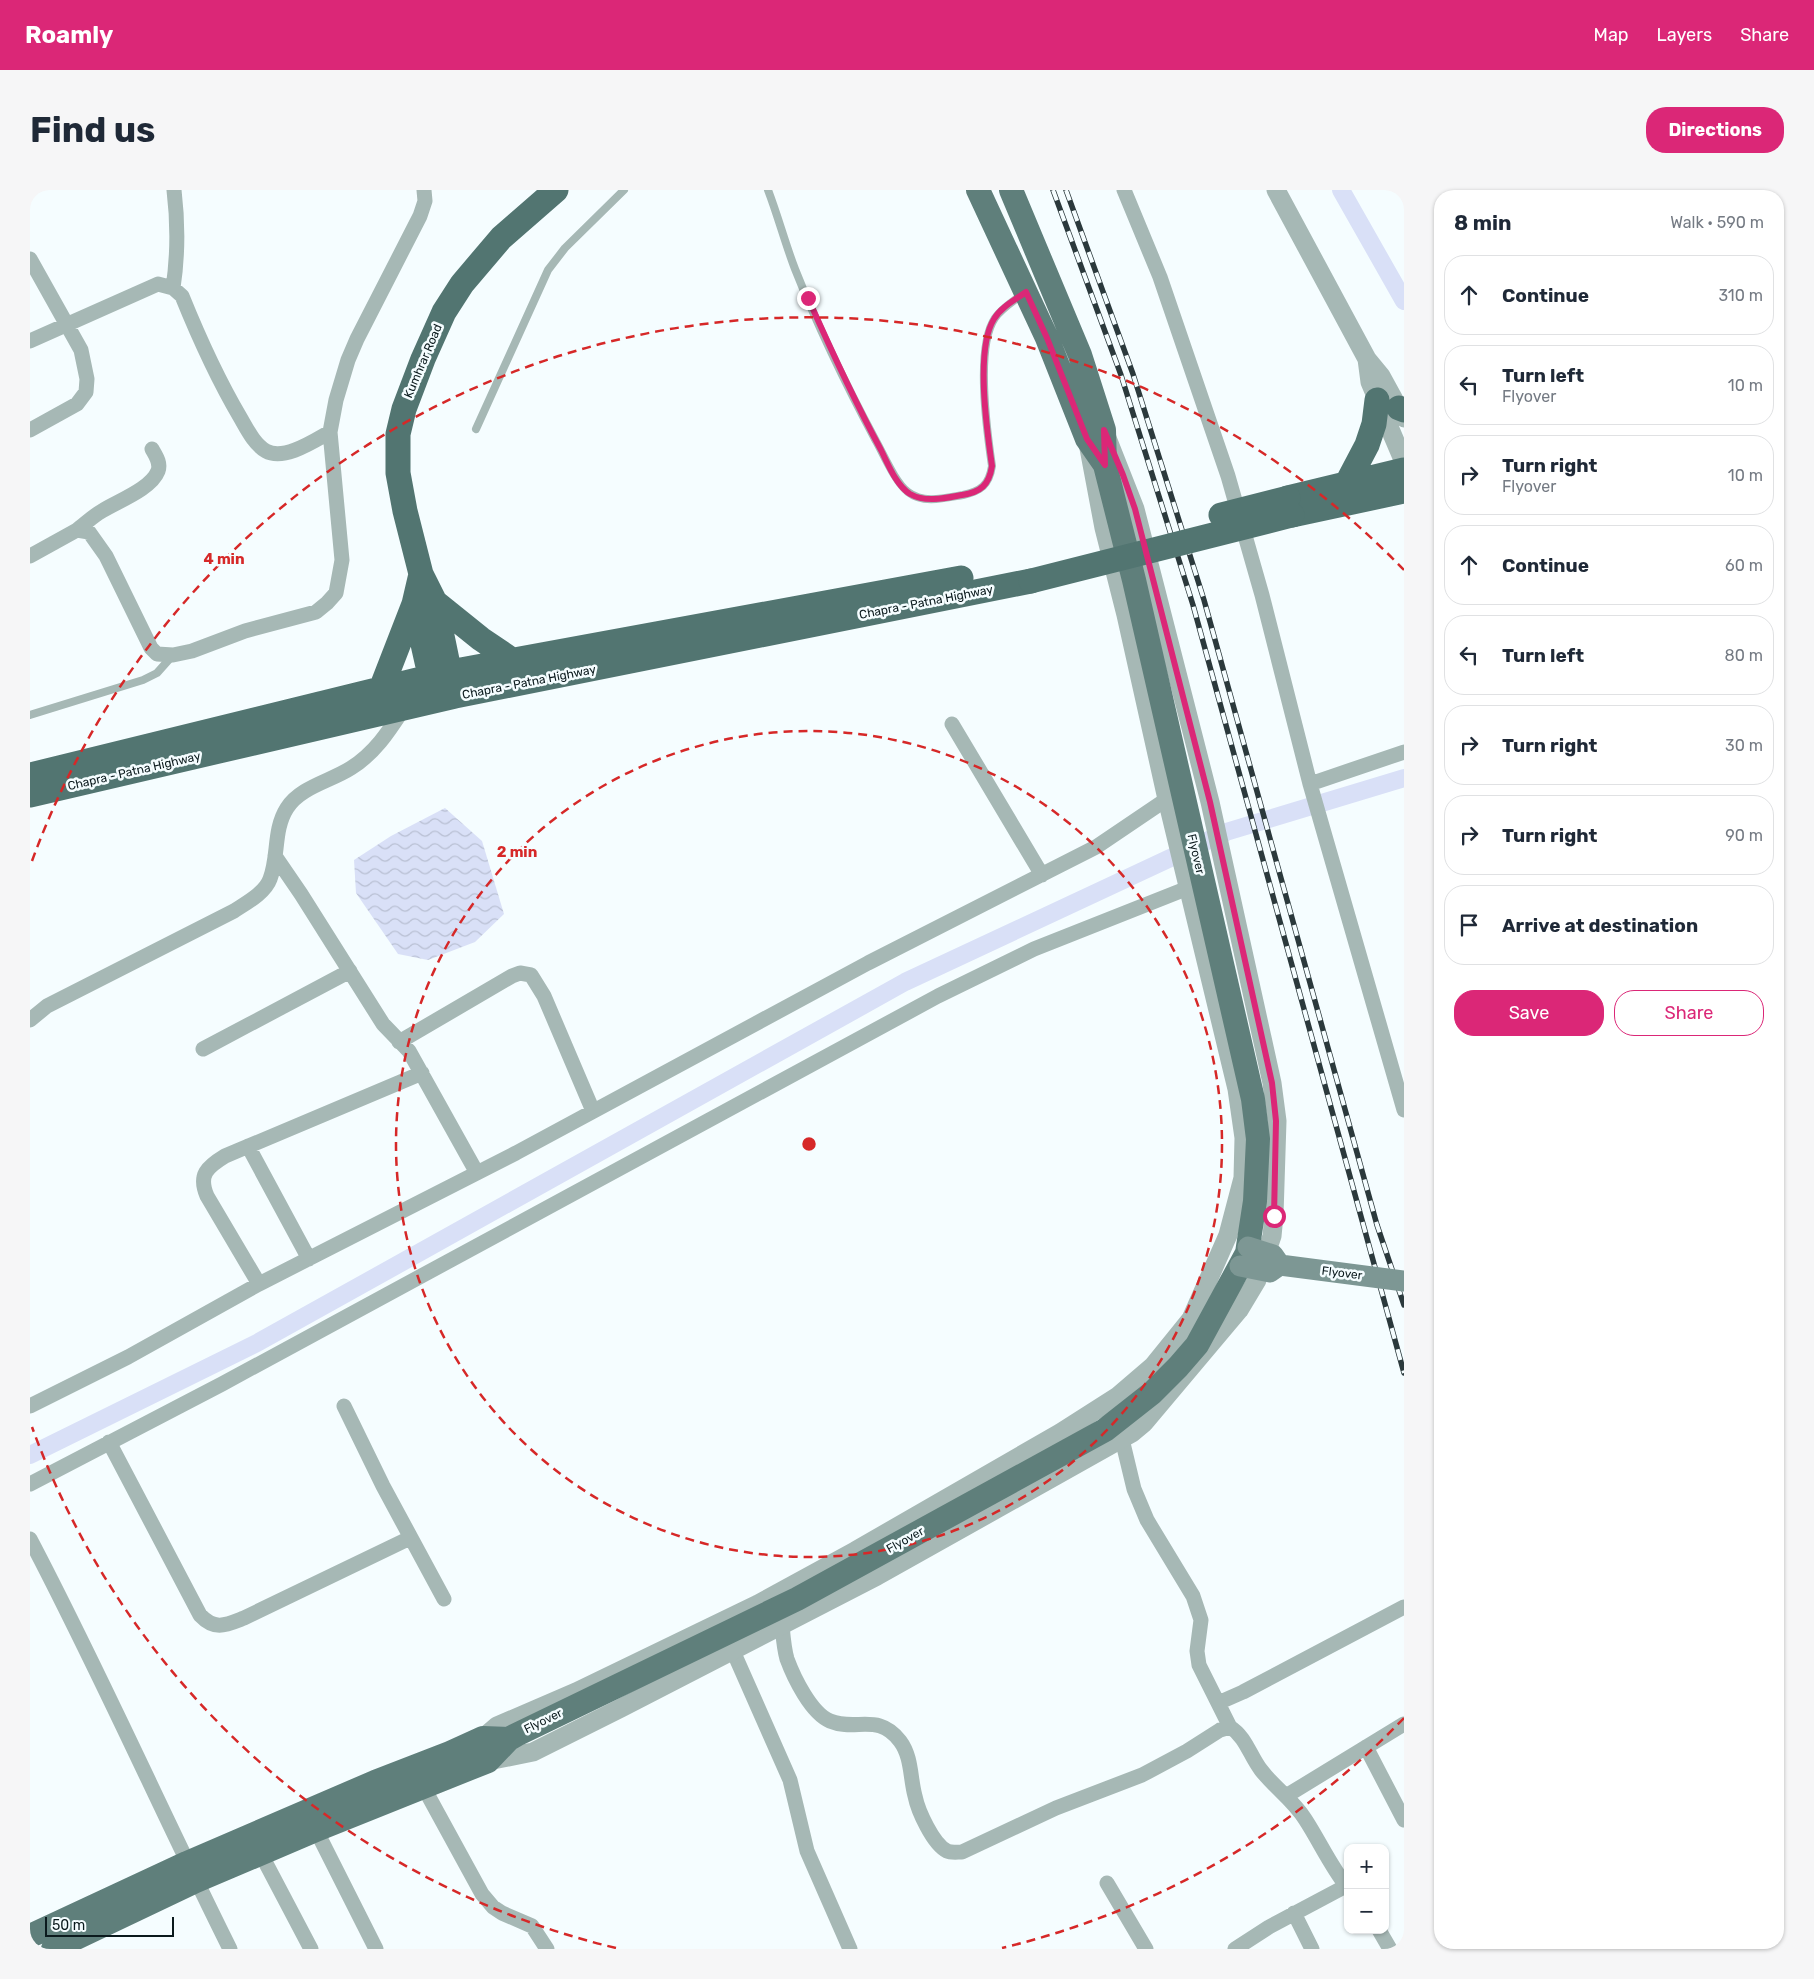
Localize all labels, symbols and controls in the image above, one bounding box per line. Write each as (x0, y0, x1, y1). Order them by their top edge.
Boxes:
text: Roamly (25, 21, 113, 49)
text: Map (1594, 24, 1629, 46)
text: Layers (1657, 24, 1712, 46)
text: Share (1740, 24, 1789, 46)
button: Directions (1646, 107, 1784, 153)
text: Find us (30, 109, 155, 151)
text: 8 min (1454, 210, 1511, 235)
text: Walk · 590 m (1670, 213, 1764, 232)
icon: ahead (1455, 281, 1483, 309)
text: Continue (1502, 284, 1589, 307)
text: 310 m (1719, 286, 1763, 305)
route end (797, 287, 820, 310)
street label: Kumhrar Road (401, 322, 445, 400)
text: Turn left (1502, 364, 1584, 387)
icon: left (1455, 371, 1483, 399)
text: 10 m (1728, 376, 1763, 395)
text: Flyover (1502, 387, 1556, 406)
text: Turn right (1502, 454, 1597, 477)
icon: right (1455, 461, 1483, 489)
text: 10 m (1728, 466, 1763, 485)
text: Flyover (1502, 477, 1556, 496)
text: 4 min (203, 550, 245, 568)
icon: ahead (1455, 551, 1483, 579)
text: Continue (1502, 554, 1589, 577)
text: 60 m (1725, 556, 1763, 575)
street label: Chapra - Patna Highway (858, 582, 994, 622)
icon: left (1455, 641, 1483, 669)
text: Turn left (1502, 644, 1584, 667)
text: 80 m (1725, 646, 1763, 665)
street label: Chapra - Patna Highway (461, 662, 597, 702)
icon: right (1455, 731, 1483, 759)
text: Turn right (1502, 734, 1597, 757)
text: 30 m (1725, 736, 1763, 755)
street label: Chapra - Patna Highway (66, 749, 202, 793)
icon: right (1455, 821, 1483, 849)
text: Turn right (1502, 824, 1597, 847)
text: 90 m (1725, 826, 1763, 845)
street label: Flyover (1185, 833, 1207, 876)
text: 2 min (497, 843, 537, 861)
icon: arrive (1455, 911, 1483, 939)
text: Arrive at destination (1502, 914, 1698, 937)
button: Save (1454, 990, 1604, 1036)
button: Share (1614, 990, 1764, 1036)
centre of rings (800, 1135, 818, 1153)
route start (1263, 1205, 1286, 1228)
street label: Flyover (1321, 1264, 1363, 1282)
street label: Flyover (884, 1524, 927, 1556)
street label: Flyover (522, 1706, 565, 1736)
map controls (1344, 1844, 1389, 1934)
button: + (1344, 1844, 1389, 1889)
button: − (1344, 1889, 1389, 1934)
scale bar (45, 1914, 174, 1937)
text: 50 m (52, 1917, 85, 1934)

